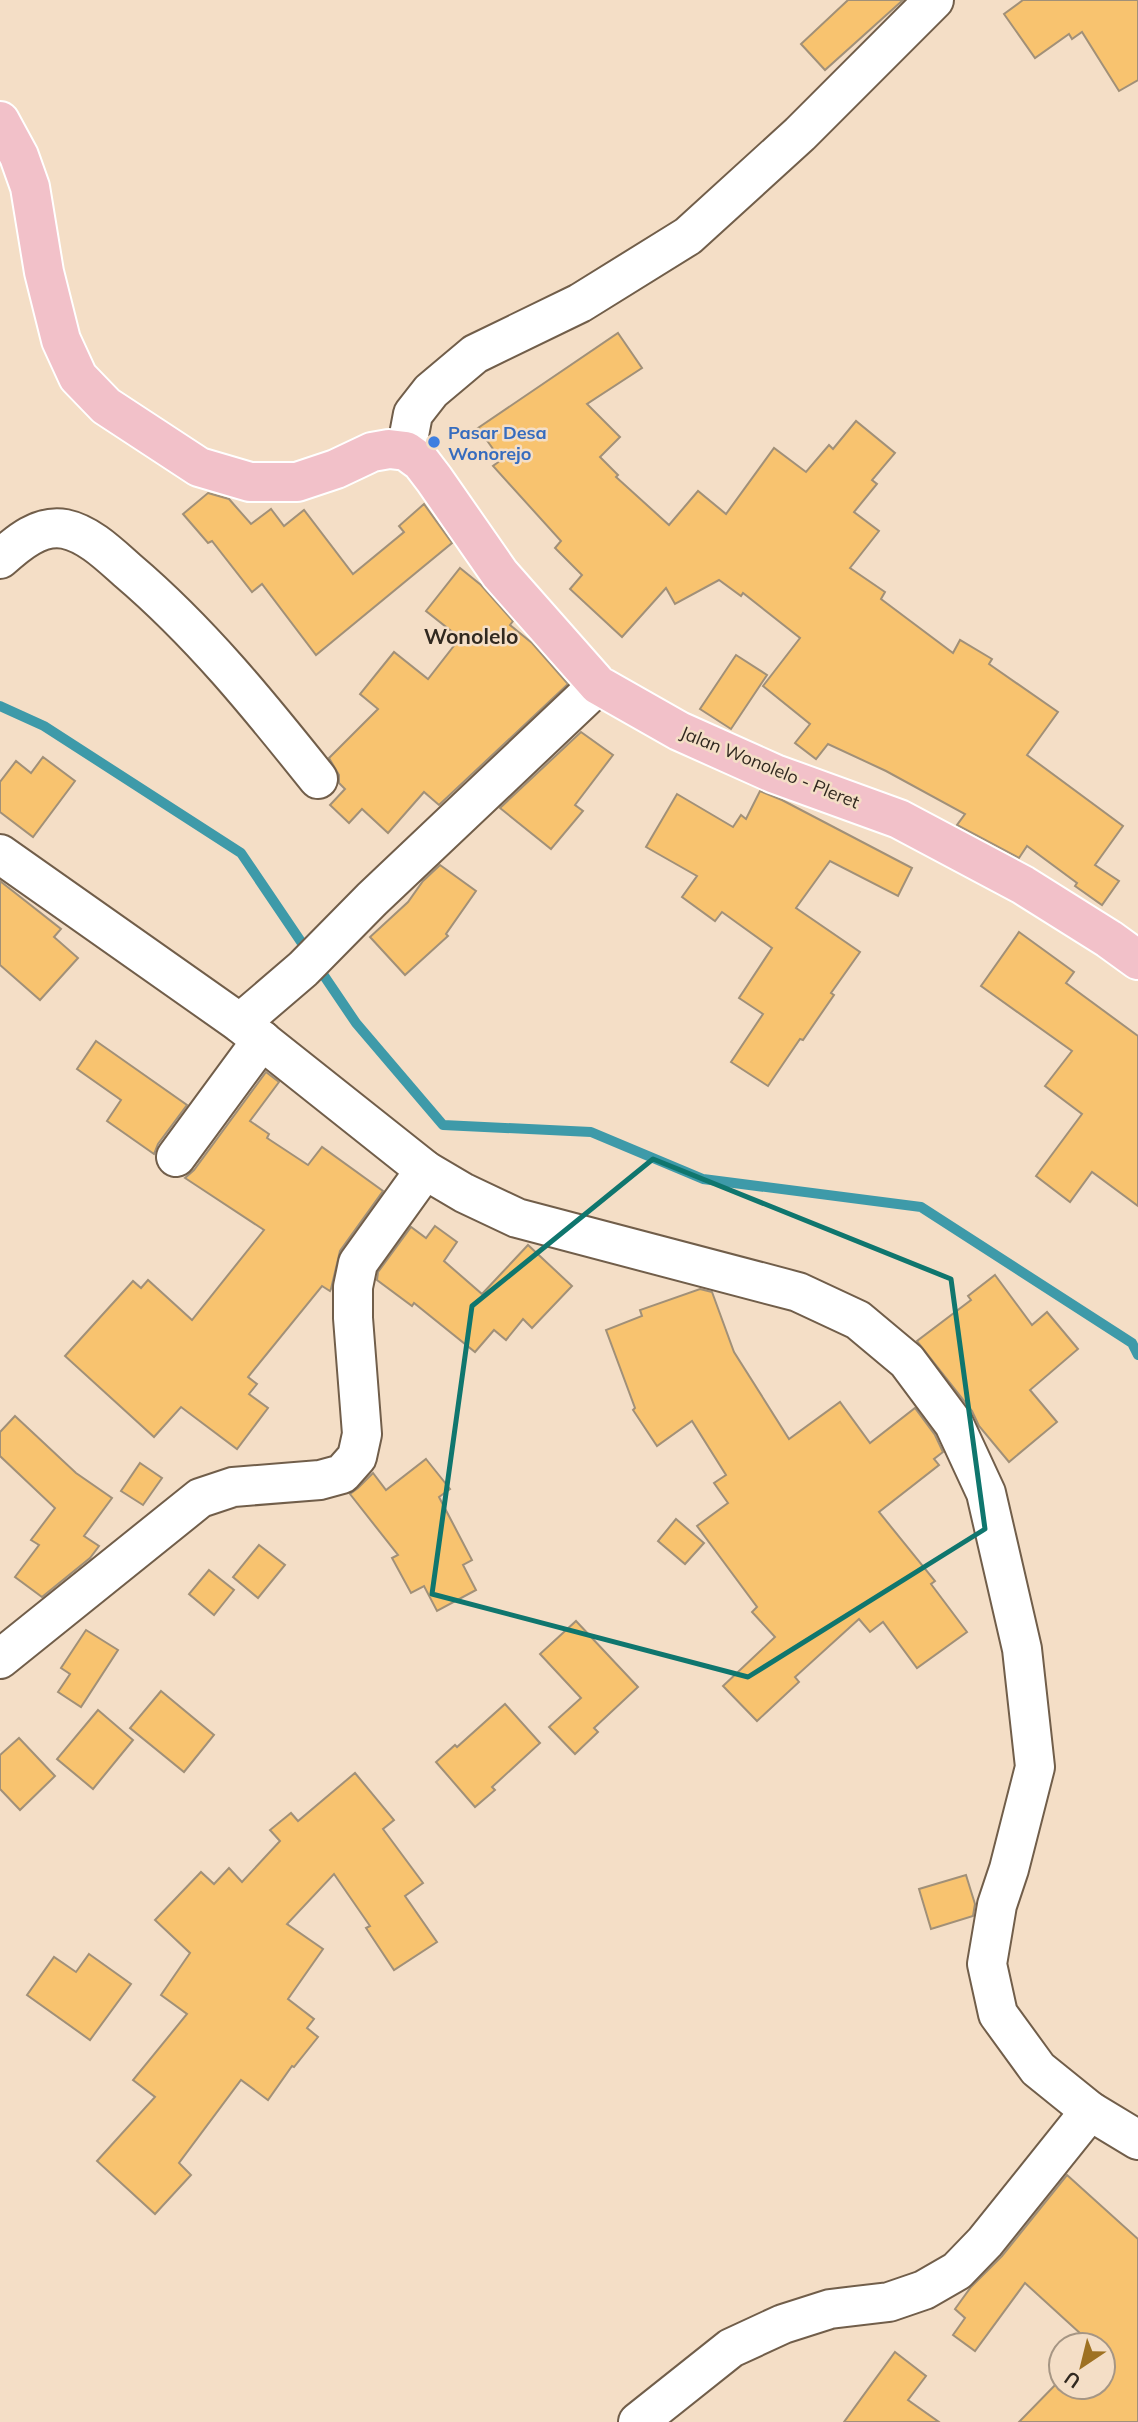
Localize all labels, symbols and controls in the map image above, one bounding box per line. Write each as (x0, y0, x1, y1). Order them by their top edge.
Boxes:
place label: Pasar Desa Wonorejo (448, 421, 547, 465)
marker: Pasar Desa Wonorejo (426, 434, 442, 450)
district label: Wonolelo (424, 623, 518, 649)
street label: Jalan Wonolelo - Pleret (677, 721, 863, 813)
north arrow (1047, 2331, 1117, 2401)
text: U (1060, 2366, 1085, 2394)

